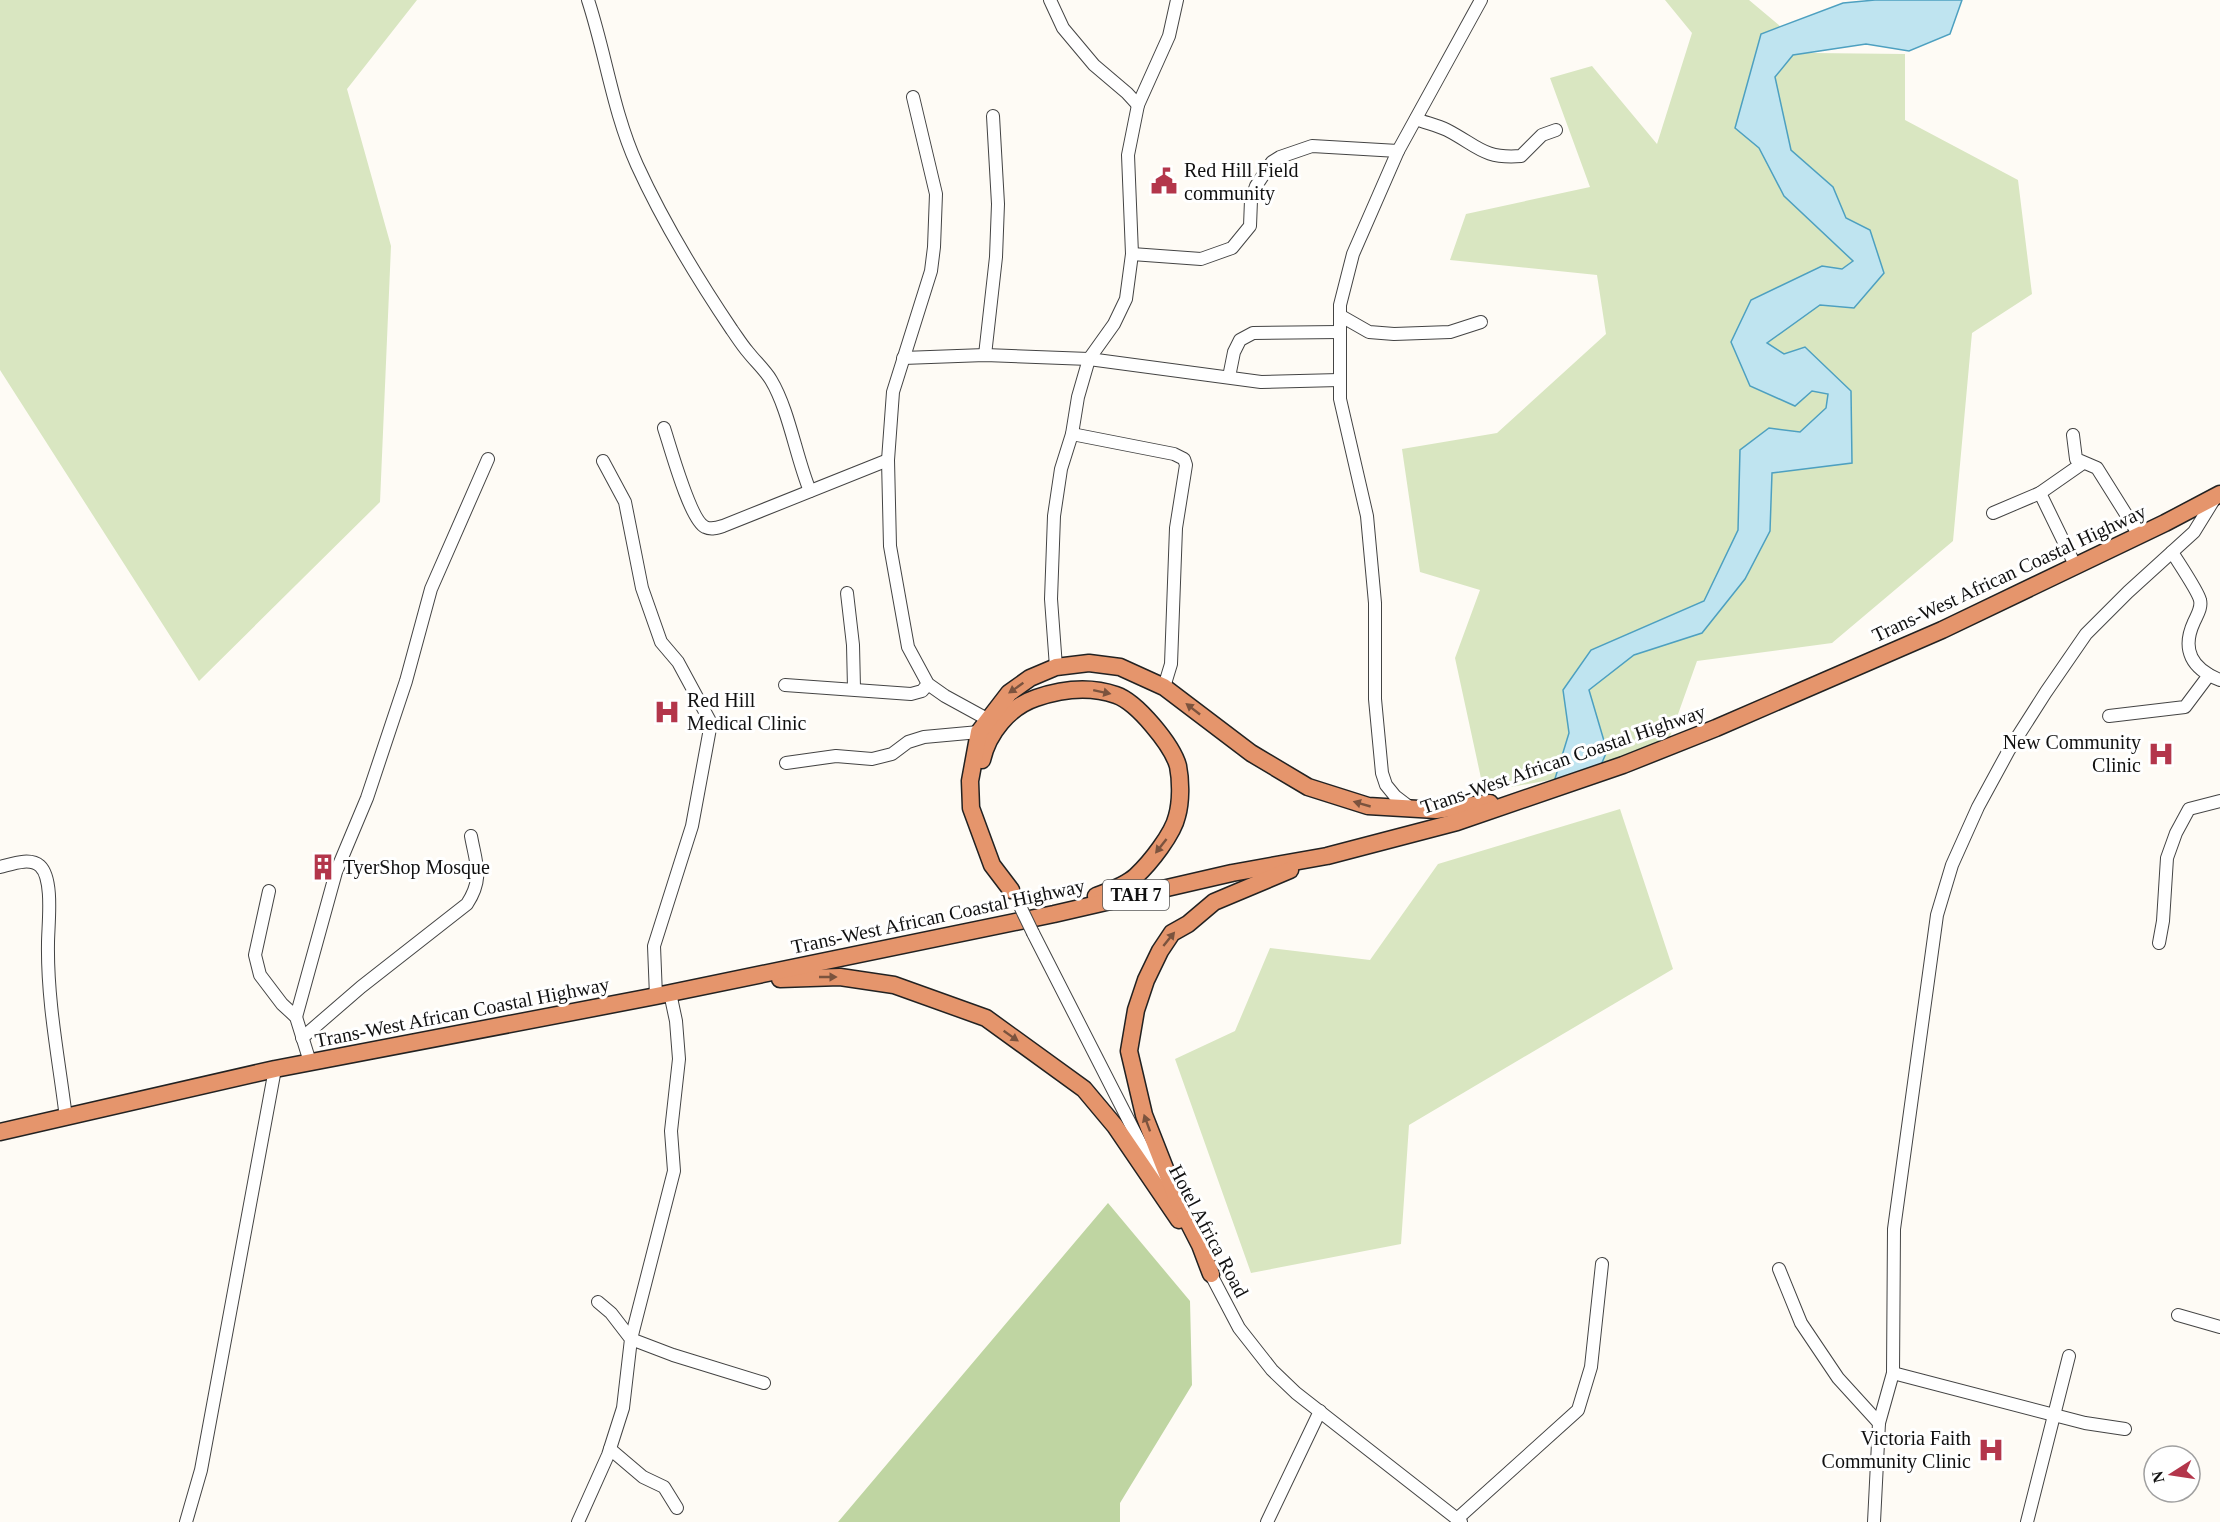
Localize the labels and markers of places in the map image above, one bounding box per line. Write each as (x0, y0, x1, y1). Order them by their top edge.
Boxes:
place label: Red Hill Field community (1184, 159, 1298, 205)
public building icon: Red Hill Field community (1149, 166, 1179, 196)
place label: Red Hill Medical Clinic (687, 689, 807, 734)
hospital icon: Red Hill Medical Clinic (652, 697, 682, 727)
place label: New Community Clinic (2003, 731, 2141, 776)
hospital icon: New Community Clinic (2146, 739, 2176, 769)
building icon: TyerShop Mosque (308, 852, 338, 882)
place label: TyerShop Mosque (343, 856, 490, 879)
place label: Victoria Faith Community Clinic (1822, 1427, 1971, 1473)
hospital icon: Victoria Faith Community Clinic (1976, 1435, 2006, 1465)

